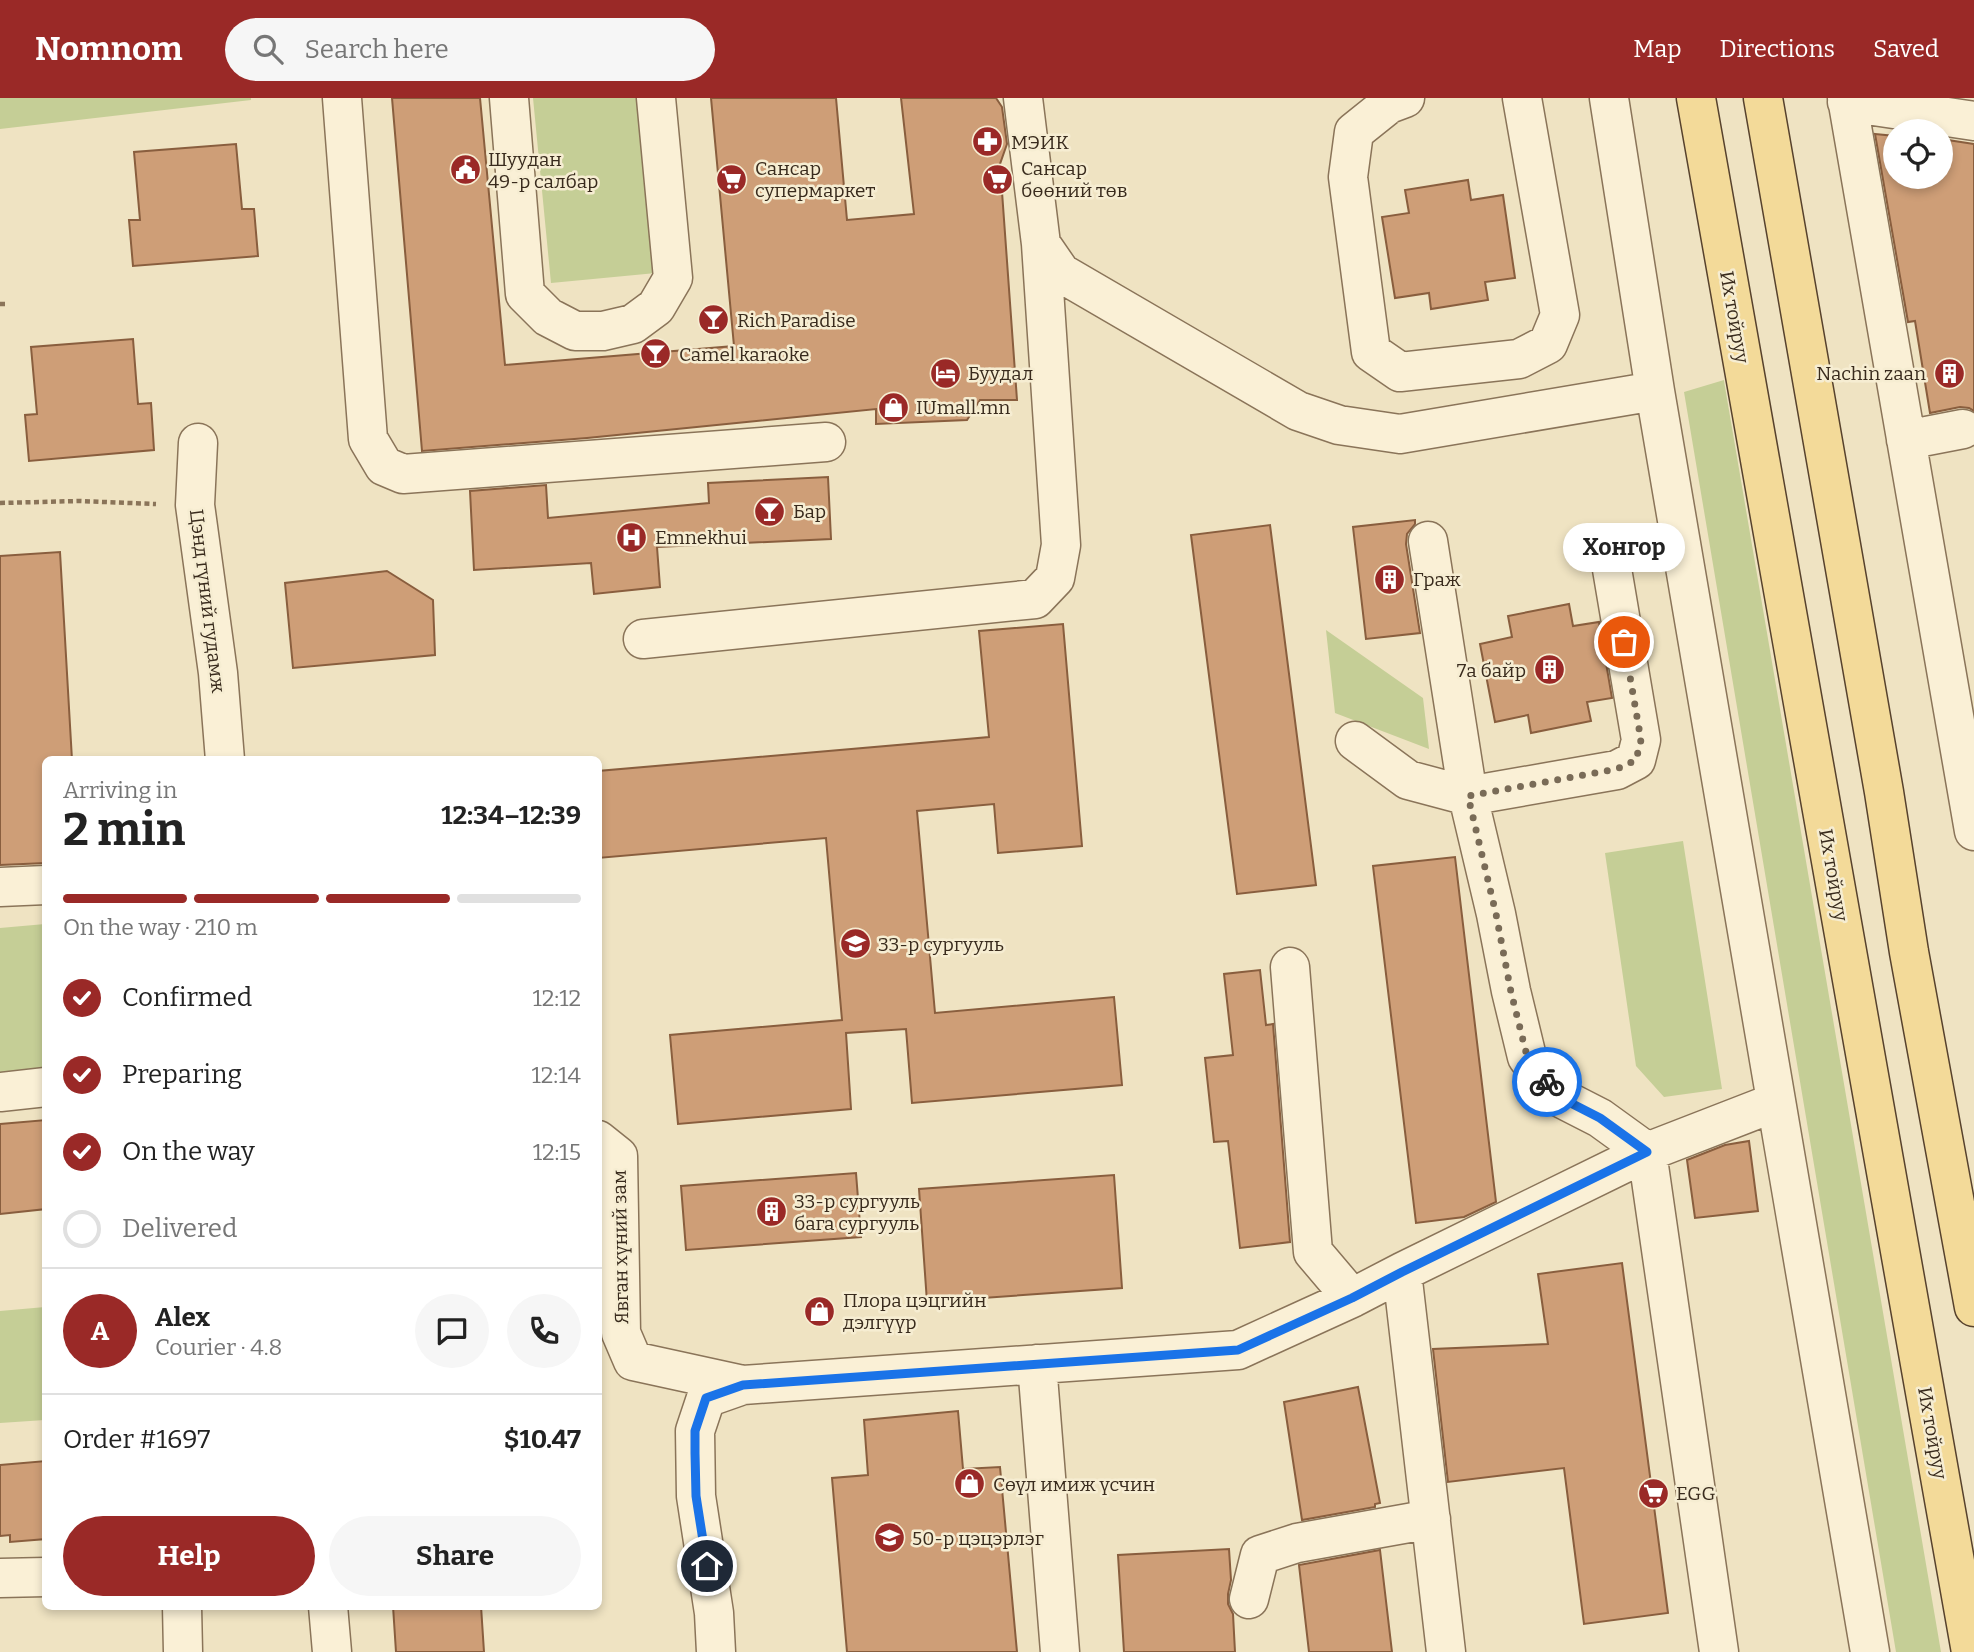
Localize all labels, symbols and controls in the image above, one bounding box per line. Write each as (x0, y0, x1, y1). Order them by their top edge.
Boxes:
search box (225, 18, 715, 81)
text: Nomnom (35, 29, 183, 69)
icon: search (249, 30, 287, 68)
text: Search here (305, 34, 449, 65)
text: Map (1633, 35, 1682, 63)
text: Directions (1720, 35, 1835, 63)
text: Saved (1873, 35, 1939, 63)
map controls (1883, 119, 1953, 189)
button: locate (1883, 119, 1953, 189)
pharmacy icon: МЭИК (971, 125, 1005, 159)
place label: МЭИК (1011, 131, 1069, 154)
place label: Шуудан 49-р салбар (488, 148, 598, 193)
public building icon: Шуудан 49-р салбар (448, 153, 482, 187)
place label: Сансар супермаркет (755, 157, 875, 202)
place label: Сансар бөөний төв (1021, 157, 1127, 202)
supermarket icon: Сансар супермаркет (715, 162, 749, 196)
supermarket icon: Сансар бөөний төв (981, 162, 1015, 196)
street label: Их тойруу (1715, 269, 1754, 366)
bar icon: Rich Paradise (697, 303, 731, 337)
place label: Rich Paradise (737, 309, 856, 332)
bar icon: Camel karaoke (639, 337, 673, 371)
place label: Camel karaoke (679, 343, 809, 366)
hotel icon: Буудал (928, 356, 962, 390)
building icon: Nachin zaan (1932, 356, 1966, 390)
place label: Буудал (968, 362, 1033, 385)
place label: Nachin zaan (1816, 362, 1926, 385)
shop icon: IUmall.mn (876, 390, 910, 424)
place label: IUmall.mn (916, 396, 1010, 419)
bar icon: Бар (753, 494, 787, 528)
place label: Бар (793, 500, 826, 523)
street label: Цэнд гүний гудамж (185, 508, 230, 694)
hospital icon: Emnekhui (615, 520, 649, 554)
callout: Хонгор (1563, 523, 1685, 572)
place label: Emnekhui (655, 526, 747, 549)
text: Хонгор (1583, 533, 1665, 561)
building icon: Граж (1373, 562, 1407, 596)
place label: Граж (1413, 568, 1461, 591)
pin (1594, 612, 1654, 672)
icon: bag (1605, 623, 1643, 661)
building icon: 7а байр (1532, 653, 1566, 687)
place label: 7а байр (1457, 659, 1526, 682)
text: Arriving in (63, 776, 177, 804)
text: 12:34–12:39 (441, 800, 581, 831)
text: 2 min (63, 802, 185, 857)
street label: Их тойруу (1814, 827, 1853, 924)
text: On the way · 210 m (63, 913, 258, 941)
school or university icon: 33-р сургууль (838, 927, 872, 961)
place label: 33-р сургууль (878, 933, 1004, 956)
icon: check (63, 979, 101, 1017)
text: Confirmed (122, 982, 252, 1013)
text: 12:12 (532, 984, 581, 1012)
courier (1512, 1047, 1582, 1117)
icon: check (63, 1056, 101, 1094)
text: Preparing (122, 1059, 242, 1090)
text: 12:14 (532, 1061, 581, 1089)
icon: bike (1528, 1063, 1566, 1101)
icon: check (63, 1133, 101, 1171)
text: On the way (122, 1136, 255, 1167)
text: 12:15 (533, 1138, 581, 1166)
street label: Явган хүний зам (608, 1170, 633, 1324)
place label: 33-р сургууль бага сургууль (794, 1190, 920, 1235)
building icon: 33-р сургууль бага сургууль (754, 1195, 788, 1229)
text: Delivered (122, 1213, 237, 1244)
place label: Плора цэцгийн дэлгүүр (843, 1289, 987, 1334)
button: chat (415, 1294, 489, 1368)
button: phone (507, 1294, 581, 1368)
shop icon: Плора цэцгийн дэлгүүр (803, 1294, 837, 1328)
text: Alex (155, 1302, 210, 1333)
text: A (91, 1316, 109, 1347)
text: Courier · 4.8 (155, 1333, 282, 1361)
street label: Их тойруу (1913, 1385, 1952, 1482)
text: Order #1697 (63, 1424, 210, 1455)
text: $10.47 (504, 1424, 581, 1455)
shop icon: Сөүл имиж үсчин (953, 1467, 987, 1501)
place label: Сөүл имиж үсчин (993, 1473, 1155, 1496)
supermarket icon: EGG (1636, 1476, 1670, 1510)
place label: EGG (1676, 1482, 1715, 1505)
button: Help (63, 1516, 315, 1596)
button: Share (329, 1516, 581, 1596)
school or university icon: 50-р цэцэрлэг (872, 1521, 906, 1555)
place label: 50-р цэцэрлэг (912, 1527, 1044, 1550)
pin (677, 1536, 737, 1596)
icon: home (688, 1547, 726, 1585)

